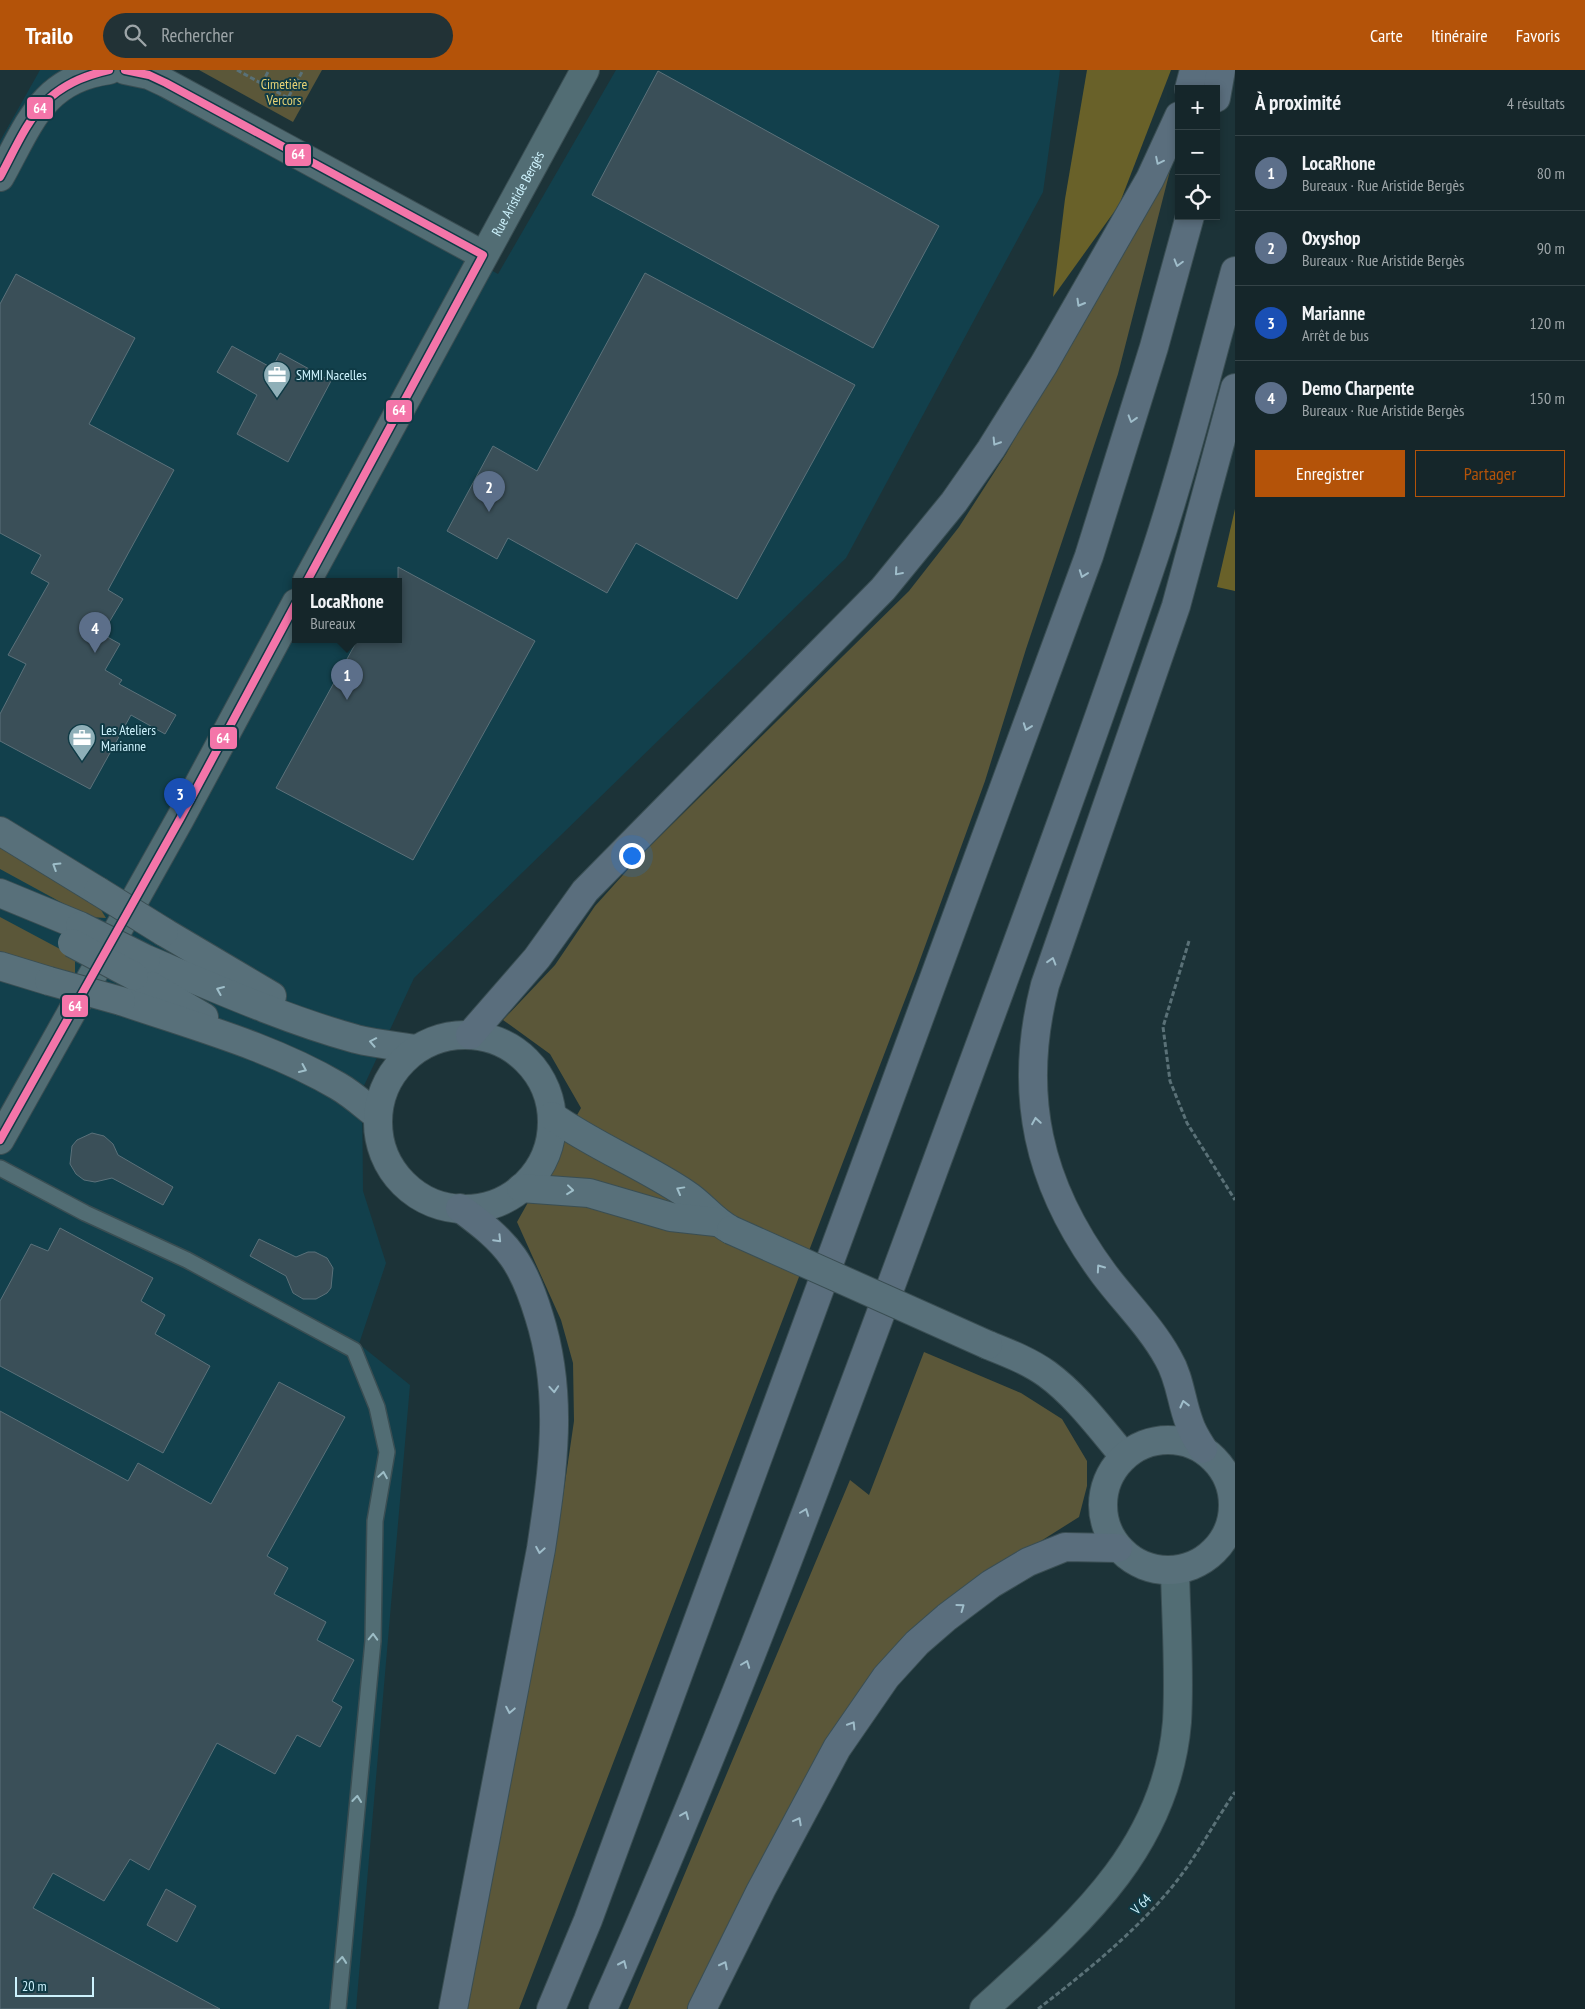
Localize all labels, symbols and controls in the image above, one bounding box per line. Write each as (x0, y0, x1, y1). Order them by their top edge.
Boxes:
search box (103, 13, 453, 58)
text: Trailo (25, 20, 73, 51)
icon: search (121, 21, 149, 49)
text: Rechercher (161, 23, 234, 47)
text: Carte (1370, 24, 1403, 47)
text: Itinéraire (1431, 24, 1488, 47)
text: Favoris (1516, 24, 1560, 47)
park label: Cimetière Vercors (261, 75, 308, 109)
map controls (1175, 85, 1220, 220)
button: + (1175, 85, 1220, 130)
text: À proximité (1255, 89, 1341, 116)
text: 4 résultats (1507, 93, 1565, 113)
line badge: 64 (26, 96, 54, 120)
text: 64 (33, 99, 47, 117)
button: − (1175, 130, 1220, 175)
line badge: 64 (284, 143, 312, 167)
text: 64 (291, 145, 305, 163)
street label: Rue Aristide Bergès (487, 148, 548, 239)
text: LocaRhone (1302, 151, 1376, 175)
one-way arrow (1155, 156, 1165, 165)
text: 1 (1267, 163, 1275, 183)
text: 80 m (1537, 163, 1565, 183)
button: locate (1175, 175, 1220, 220)
text: Bureaux · Rue Aristide Bergès (1302, 175, 1465, 195)
text: Oxyshop (1302, 226, 1360, 250)
text: 2 (1267, 238, 1275, 258)
text: 90 m (1537, 238, 1565, 258)
text: Bureaux · Rue Aristide Bergès (1302, 250, 1465, 270)
one-way arrow (1174, 259, 1184, 267)
one-way arrow (1076, 297, 1086, 306)
text: Marianne (1302, 301, 1365, 325)
text: 3 (1267, 313, 1275, 333)
text: 120 m (1530, 313, 1565, 333)
text: Arrêt de bus (1302, 325, 1369, 345)
office icon: SMMI Nacelles (262, 360, 292, 399)
place label: SMMI Nacelles (296, 366, 367, 384)
text: Demo Charpente (1302, 376, 1414, 400)
text: 4 (1267, 388, 1275, 408)
text: 150 m (1530, 388, 1565, 408)
line badge: 64 (385, 399, 413, 423)
text: Bureaux · Rue Aristide Bergès (1302, 400, 1465, 420)
text: 64 (392, 401, 406, 419)
one-way arrow (1128, 415, 1138, 423)
one-way arrow (992, 436, 1002, 445)
button: Enregistrer (1255, 450, 1405, 497)
button: Partager (1415, 450, 1565, 497)
pin: 2 (473, 471, 505, 512)
one-way arrow (895, 566, 904, 575)
one-way arrow (1079, 569, 1089, 578)
popup (292, 578, 402, 643)
text: LocaRhone (310, 589, 384, 613)
pin: 4 (79, 612, 111, 653)
text: Bureaux (310, 613, 356, 633)
pin: 1 (331, 659, 363, 700)
place label: Les Ateliers Marianne (101, 721, 156, 755)
one-way arrow (1023, 722, 1033, 731)
office icon: Les Ateliers Marianne (67, 723, 97, 762)
line badge: 64 (209, 726, 238, 750)
text: 64 (216, 729, 230, 747)
pin: 3 (164, 778, 196, 819)
your location (619, 843, 645, 869)
one-way arrow (53, 862, 62, 872)
one-way arrow (1047, 957, 1057, 965)
one-way arrow (216, 985, 225, 996)
line badge: 64 (61, 994, 89, 1018)
text: 64 (68, 997, 82, 1015)
one-way arrow (369, 1038, 378, 1048)
one-way arrow (298, 1062, 307, 1073)
one-way arrow (1032, 1116, 1042, 1125)
one-way arrow (566, 1184, 574, 1195)
one-way arrow (676, 1186, 685, 1196)
one-way arrow (492, 1234, 501, 1243)
one-way arrow (1097, 1264, 1106, 1274)
one-way arrow (548, 1385, 559, 1393)
one-way arrow (1180, 1401, 1190, 1409)
one-way arrow (377, 1471, 387, 1479)
one-way arrow (799, 1509, 809, 1517)
one-way arrow (536, 1546, 546, 1555)
one-way arrow (955, 1604, 965, 1613)
one-way arrow (368, 1633, 379, 1641)
one-way arrow (740, 1660, 750, 1669)
one-way arrow (505, 1705, 516, 1714)
one-way arrow (845, 1722, 855, 1731)
one-way arrow (352, 1794, 363, 1802)
one-way arrow (680, 1811, 690, 1819)
one-way arrow (792, 1817, 802, 1826)
street label: V 64 (1126, 1889, 1156, 1919)
one-way arrow (337, 1956, 348, 1964)
one-way arrow (616, 1960, 627, 1969)
one-way arrow (718, 1962, 728, 1971)
scale bar (15, 1974, 94, 1997)
text: 20 m (22, 1977, 47, 1995)

